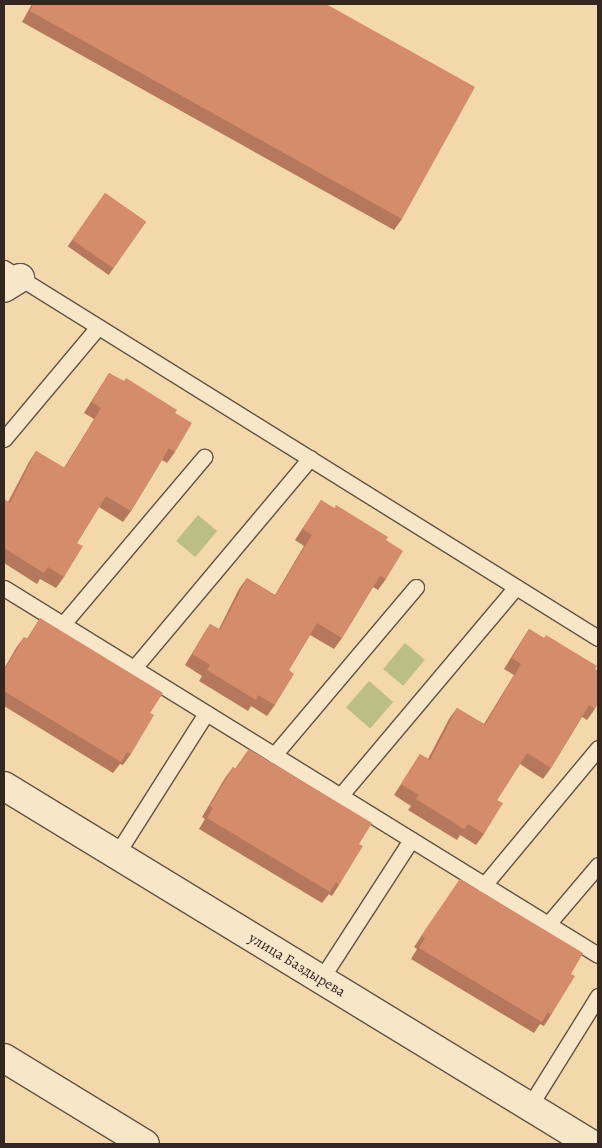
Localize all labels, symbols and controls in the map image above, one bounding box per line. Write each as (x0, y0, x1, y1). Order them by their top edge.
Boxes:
street label: улица Баздырева (245, 929, 349, 1001)

